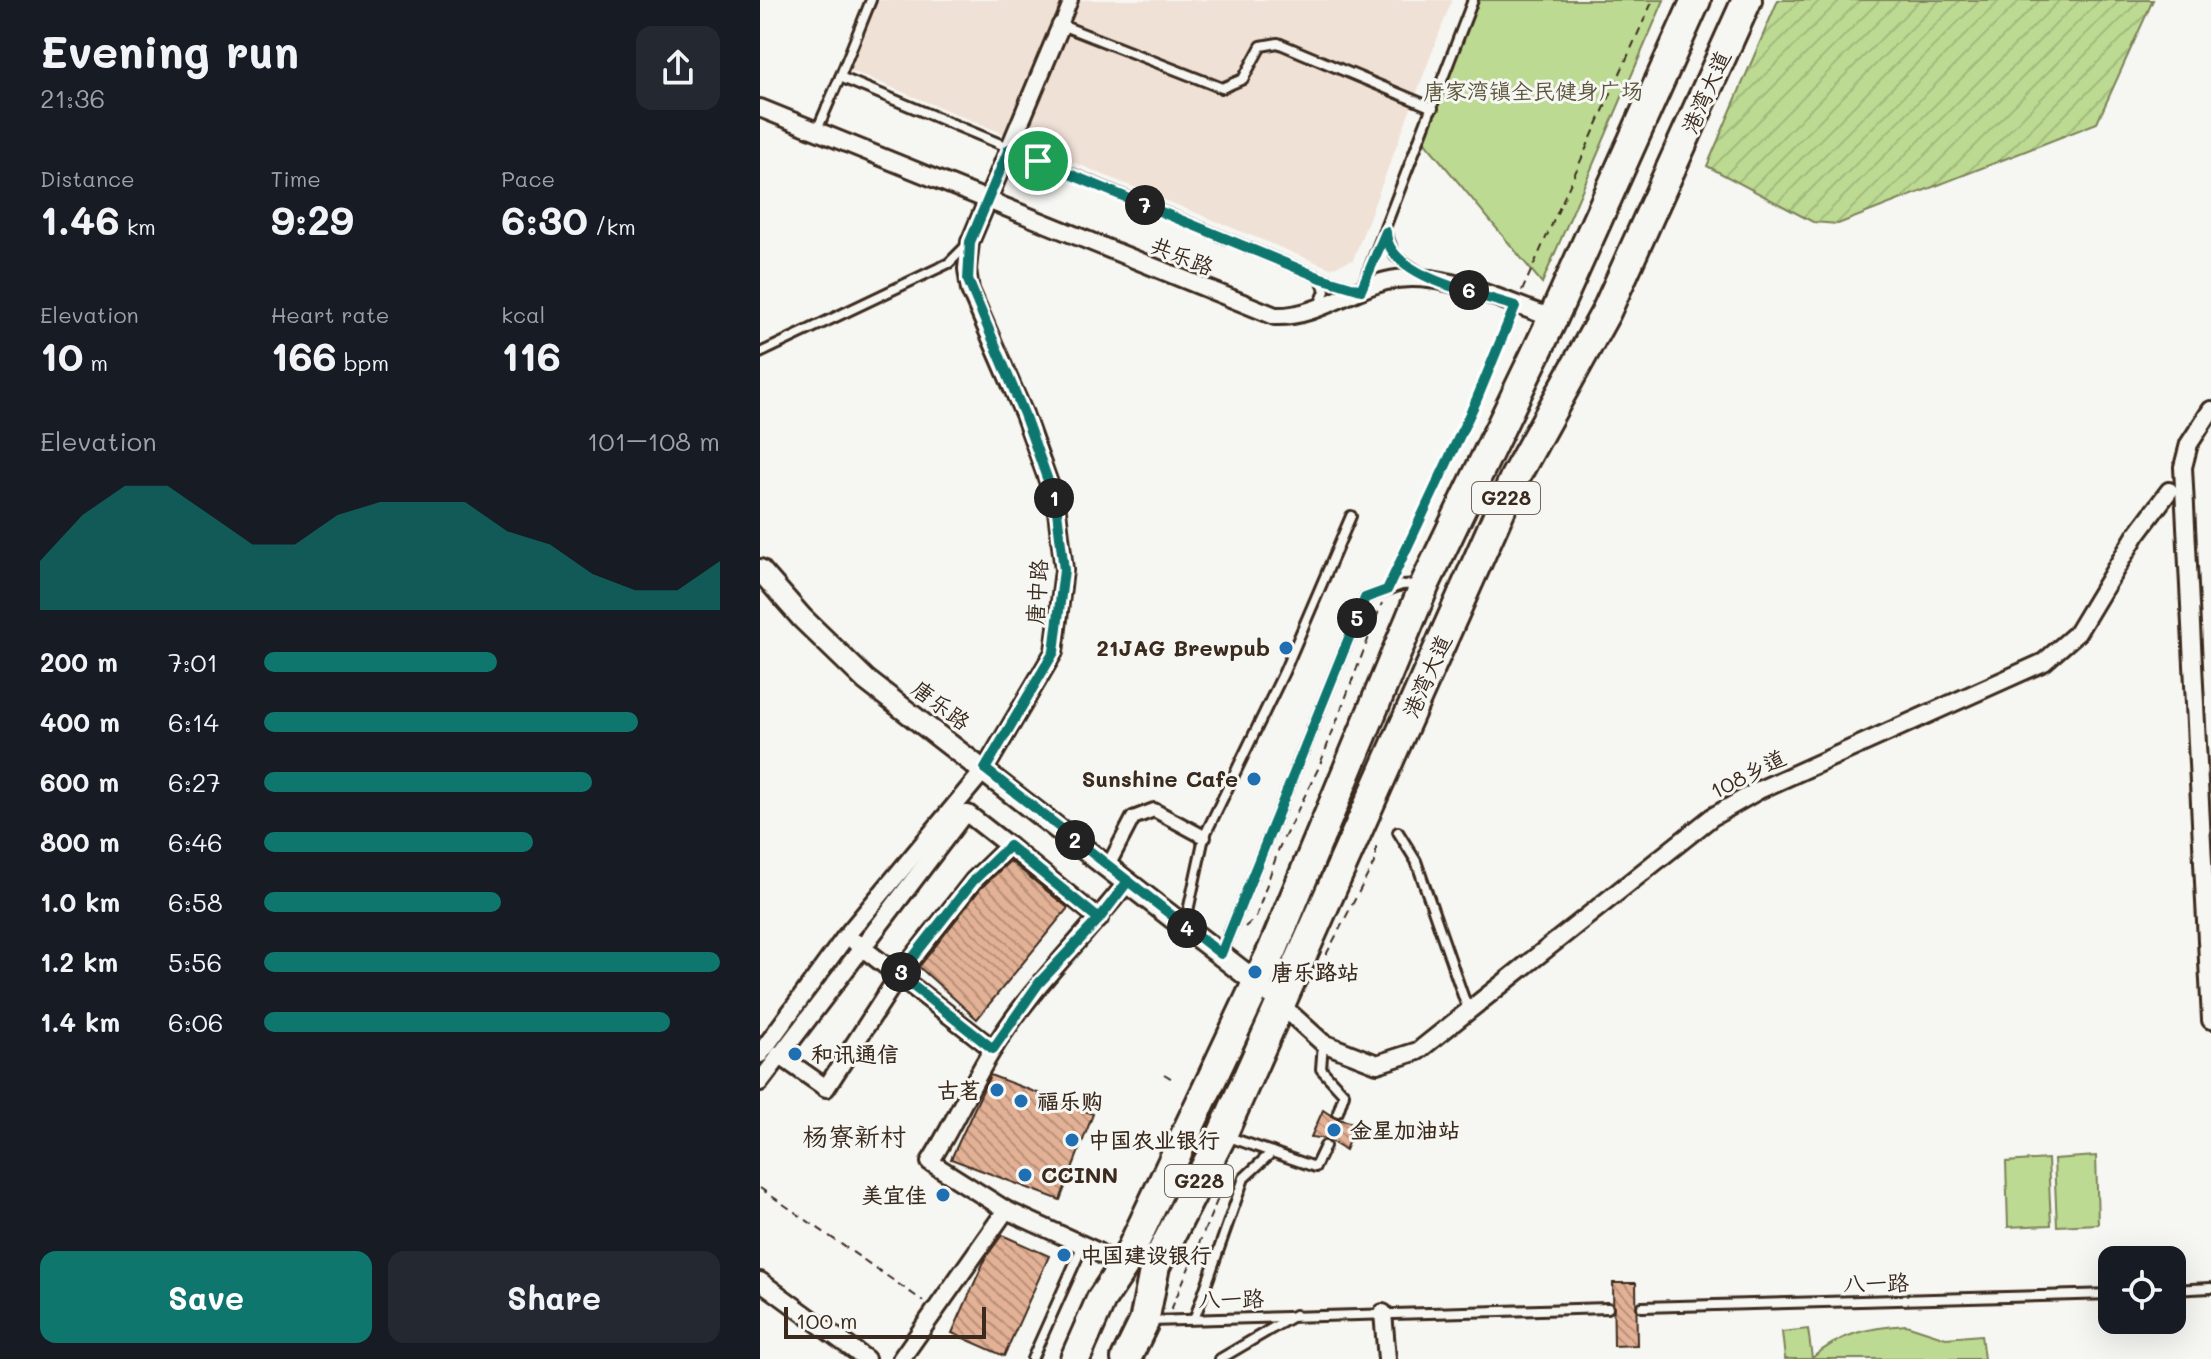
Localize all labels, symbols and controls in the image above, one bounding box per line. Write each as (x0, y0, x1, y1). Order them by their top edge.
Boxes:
text: Evening run (40, 22, 299, 79)
button: share (636, 26, 720, 110)
street label: 港湾大道 (1674, 46, 1737, 138)
park label: 唐家湾镇全民健身广场 (1423, 76, 1643, 105)
text: 21:36 (40, 81, 105, 115)
pin (1004, 127, 1072, 195)
icon: arrive (1016, 139, 1060, 183)
text: Distance (40, 164, 135, 193)
text: Time (271, 164, 321, 193)
text: Pace (501, 164, 555, 193)
pin: 7 (1125, 185, 1165, 225)
text: 7 (1139, 190, 1151, 219)
text: 1.46 (40, 193, 120, 245)
text: 9:29 (271, 193, 354, 245)
text: 6:30 (501, 193, 588, 245)
text: km (120, 212, 156, 241)
text: /km (588, 212, 636, 241)
street label: 共乐路 (1146, 230, 1218, 281)
pin: 6 (1449, 270, 1489, 310)
text: 6 (1462, 275, 1476, 304)
text: Elevation (40, 300, 139, 329)
text: Heart rate (271, 300, 389, 329)
text: kcal (501, 300, 545, 329)
text: 10 (40, 329, 83, 381)
text: 166 (271, 329, 337, 381)
text: 116 (501, 329, 561, 381)
text: m (83, 348, 108, 377)
text: bpm (337, 348, 389, 377)
text: Elevation (40, 424, 157, 458)
text: 101–108 m (587, 424, 720, 458)
pin: 1 (1034, 478, 1074, 518)
road number: G228 (1472, 482, 1540, 514)
text: 1 (1049, 483, 1059, 512)
street label: 唐中路 (1020, 558, 1053, 626)
pin: 5 (1337, 598, 1377, 638)
text: 5 (1351, 603, 1363, 632)
street label: 港湾大道 (1395, 630, 1458, 722)
place label: 21JAG Brewpub (1096, 633, 1270, 662)
marker: 21JAG Brewpub (1277, 639, 1295, 657)
text: 200 m (40, 645, 118, 679)
text: 7:01 (168, 645, 218, 679)
street label: 唐乐路 (906, 673, 976, 736)
text: 400 m (40, 705, 120, 739)
text: 6:14 (168, 705, 219, 739)
street label: 108乡道 (1705, 742, 1790, 805)
place label: Sunshine Cafe (1082, 764, 1238, 793)
text: 600 m (40, 765, 119, 799)
text: 6:27 (168, 765, 221, 799)
marker: Sunshine Cafe (1245, 770, 1263, 788)
pin: 2 (1055, 820, 1095, 860)
text: 800 m (40, 825, 120, 859)
text: 6:46 (168, 825, 223, 859)
text: 2 (1069, 825, 1081, 854)
text: 1.0 km (40, 885, 120, 919)
text: 6:58 (168, 885, 223, 919)
pin: 4 (1167, 908, 1207, 948)
text: 4 (1180, 913, 1194, 942)
text: 1.2 km (40, 945, 118, 979)
text: 5:56 (168, 945, 222, 979)
pin: 3 (881, 952, 921, 992)
text: 3 (894, 957, 908, 986)
place label: 唐乐路站 (1271, 957, 1359, 986)
marker: 唐乐路站 (1246, 963, 1264, 981)
text: 1.4 km (40, 1005, 120, 1039)
text: 6:06 (168, 1005, 224, 1039)
place label: 和讯通信 (811, 1039, 899, 1068)
marker: 和讯通信 (786, 1045, 804, 1063)
place label: 古茗 (937, 1075, 981, 1104)
marker: 古茗 (988, 1081, 1006, 1099)
place label: 福乐购 (1037, 1086, 1103, 1115)
marker: 福乐购 (1012, 1092, 1030, 1110)
place label: 金星加油站 (1350, 1115, 1460, 1144)
district label: 杨寮新村 (802, 1119, 906, 1153)
marker: 金星加油站 (1325, 1121, 1343, 1139)
place label: 中国农业银行 (1088, 1125, 1220, 1154)
marker: 中国农业银行 (1063, 1131, 1081, 1149)
place label: CCINN (1041, 1160, 1118, 1189)
road number: G228 (1165, 1165, 1233, 1197)
marker: CCINN (1016, 1166, 1034, 1184)
place label: 美宜佳 (861, 1180, 927, 1209)
marker: 美宜佳 (934, 1186, 952, 1204)
place label: 中国建设银行 (1080, 1240, 1212, 1269)
marker: 中国建设银行 (1055, 1246, 1073, 1264)
map controls (2098, 1246, 2186, 1334)
button: locate (2098, 1246, 2186, 1334)
button: Save (40, 1251, 372, 1343)
button: Share (388, 1251, 720, 1343)
street label: 八一路 (1843, 1267, 1909, 1298)
street label: 八一路 (1198, 1283, 1264, 1314)
scale bar (784, 1303, 986, 1339)
text: 100 m (796, 1306, 858, 1335)

